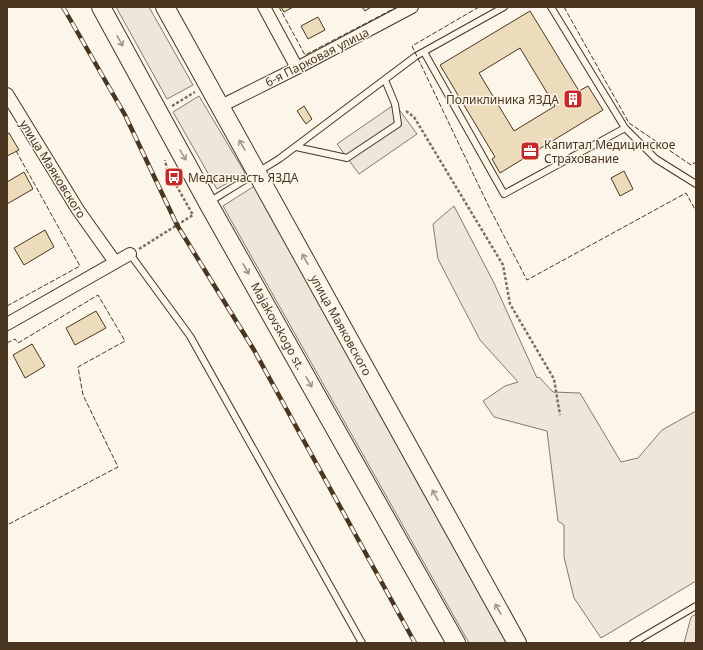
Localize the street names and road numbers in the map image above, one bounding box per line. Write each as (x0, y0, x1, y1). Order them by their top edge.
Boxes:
street label: 6-я Парковая улица (262, 23, 372, 91)
street label: улица Маяковского (16, 117, 90, 221)
street label: улица Маяковского (306, 271, 376, 379)
street label: Majakovskogo st. (247, 279, 309, 373)

